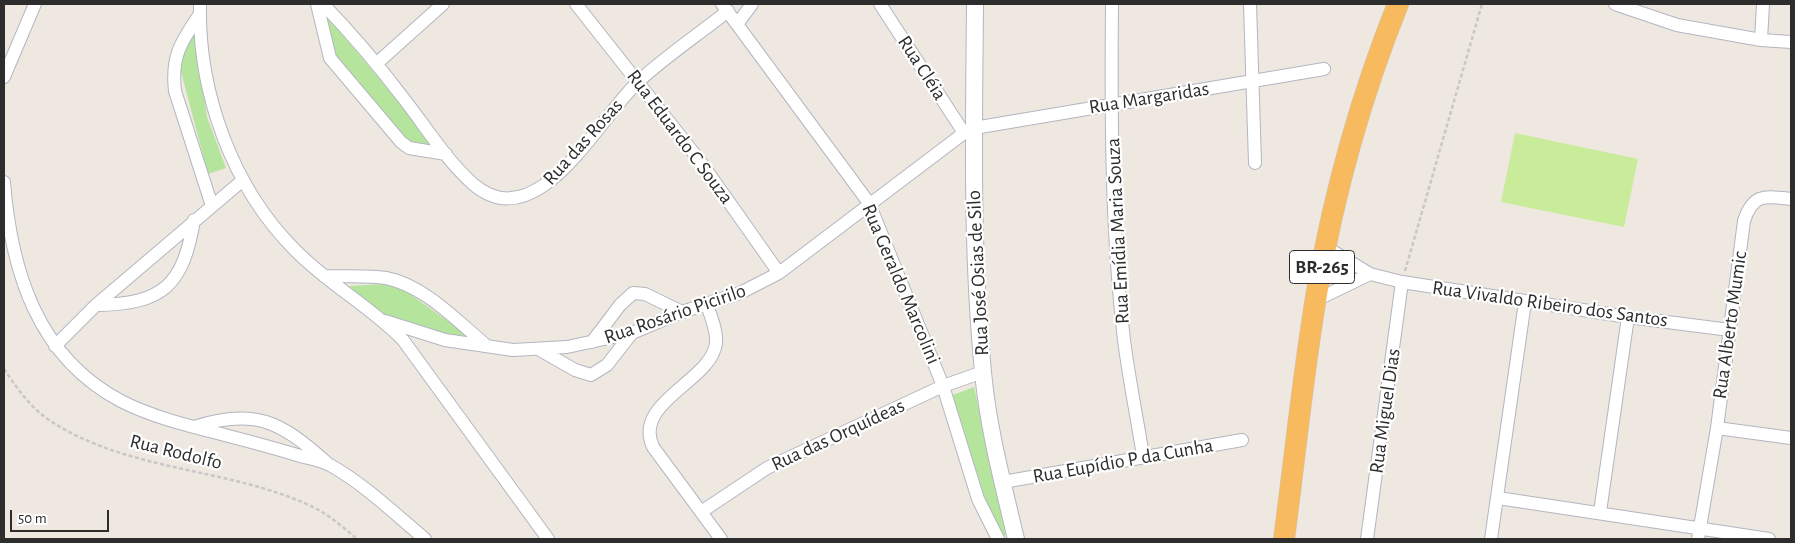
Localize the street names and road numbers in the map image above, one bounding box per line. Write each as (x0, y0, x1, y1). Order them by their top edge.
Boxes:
street label: Rua Cléia (892, 31, 952, 105)
street label: Rua Eduardo C Souza (622, 65, 738, 209)
street label: Rua Margaridas (1087, 77, 1211, 119)
street label: Rua das Rosas (538, 94, 628, 190)
street label: Rua Emídia Maria Souza (1101, 137, 1135, 325)
street label: Rua José Osias de Silo (962, 190, 994, 356)
street label: Rua Geraldo Marcolini (856, 200, 946, 368)
road number: BR-265 (1290, 250, 1354, 284)
street label: Rua Alberto Mumic (1708, 250, 1752, 400)
street label: Rua Vivaldo Ribeiro dos Santos (1431, 276, 1669, 332)
street label: Rua Rosário Picirilo (601, 279, 749, 349)
street label: Rua Miguel Dias (1364, 347, 1406, 475)
street label: Rua das Orquídeas (768, 394, 908, 476)
street label: Rua Rodolfo (127, 429, 225, 475)
street label: Rua Eupídio P da Cunha (1031, 433, 1215, 489)

